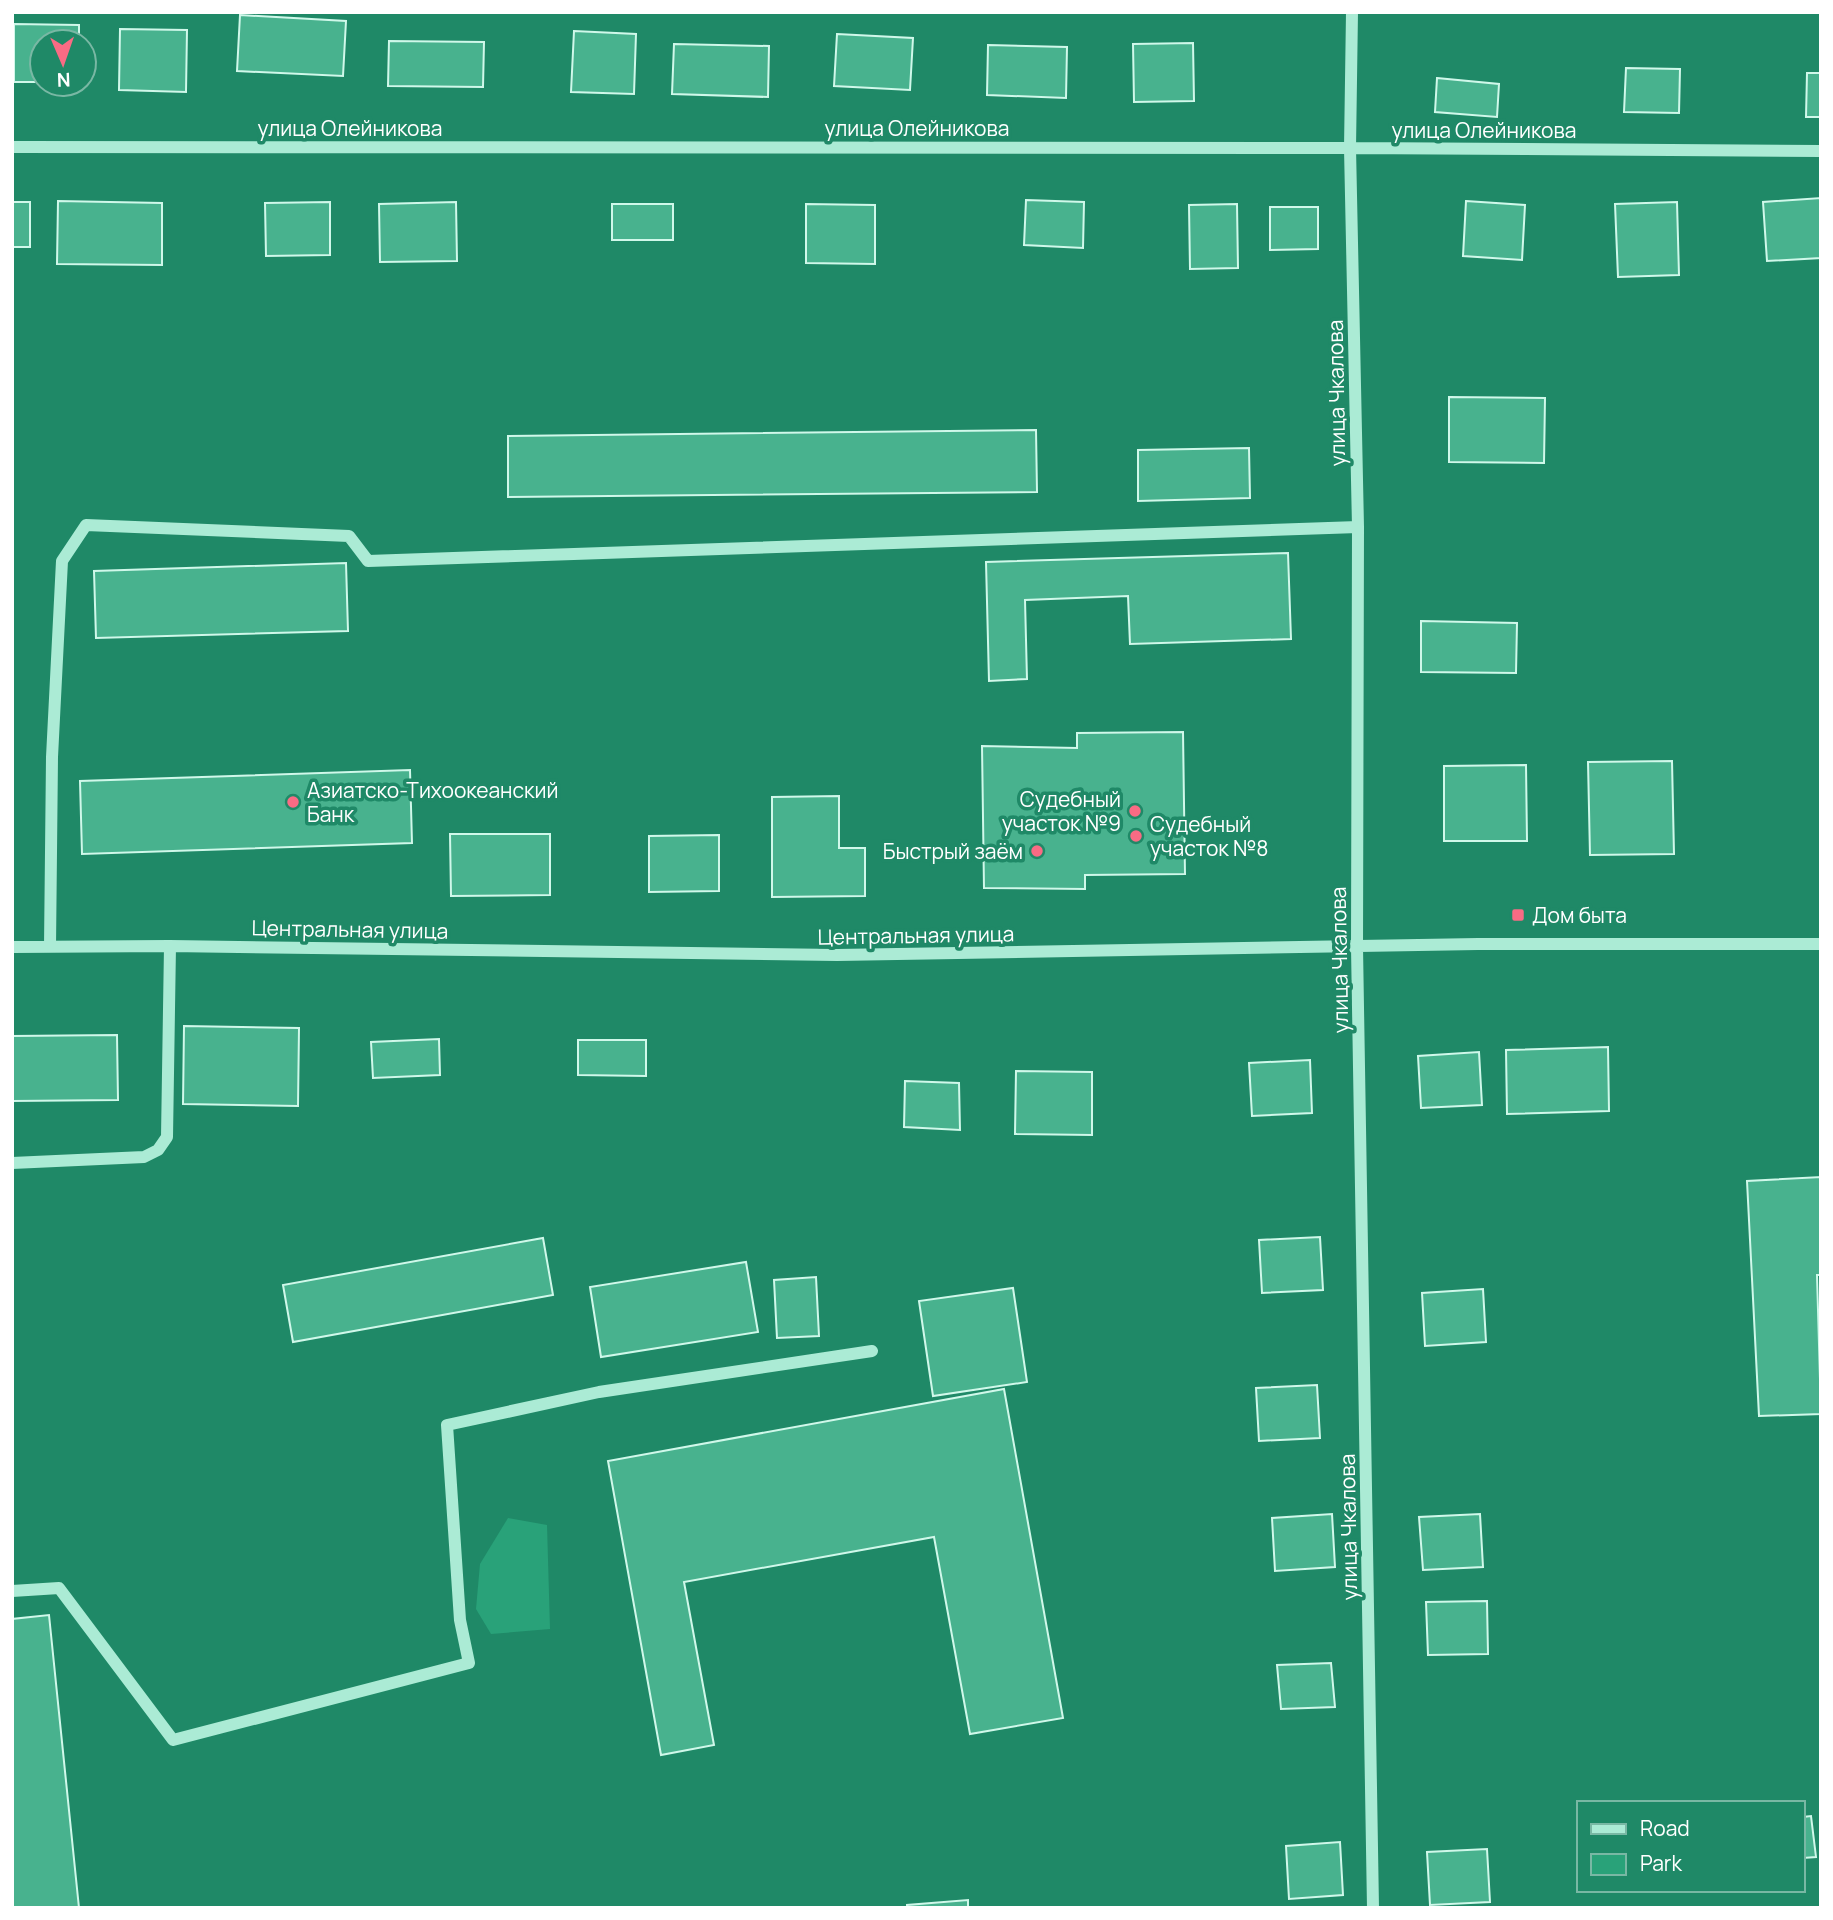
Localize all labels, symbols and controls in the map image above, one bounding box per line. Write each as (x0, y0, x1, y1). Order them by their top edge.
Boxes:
north arrow (28, 28, 98, 98)
text: N (56, 67, 71, 93)
street label: улица Олейникова (258, 114, 442, 142)
street label: улица Олейникова (825, 114, 1009, 142)
street label: улица Олейникова (1392, 116, 1576, 144)
street label: улица Чкалова (1321, 319, 1351, 467)
place label: Азиатско-Тихоокеанский Банк (307, 776, 558, 828)
place label: Судебный участок №9 (1002, 785, 1121, 837)
marker: Азиатско-Тихоокеанский Банк (285, 794, 301, 810)
marker: Судебный участок №9 (1127, 803, 1143, 819)
place label: Судебный участок №8 (1150, 810, 1268, 862)
marker: Судебный участок №8 (1128, 828, 1144, 844)
place label: Быстрый заём (883, 837, 1023, 865)
marker: Быстрый заём (1029, 843, 1045, 859)
street label: улица Чкалова (1324, 886, 1354, 1034)
place label: Дом быта (1532, 901, 1627, 929)
marker: Дом быта (1510, 907, 1526, 923)
street label: Центральная улица (251, 913, 449, 945)
street label: Центральная улица (817, 919, 1015, 951)
street label: улица Чкалова (1333, 1453, 1363, 1601)
legend (1577, 1801, 1805, 1892)
text: Road (1640, 1814, 1690, 1842)
text: Park (1640, 1849, 1682, 1877)

